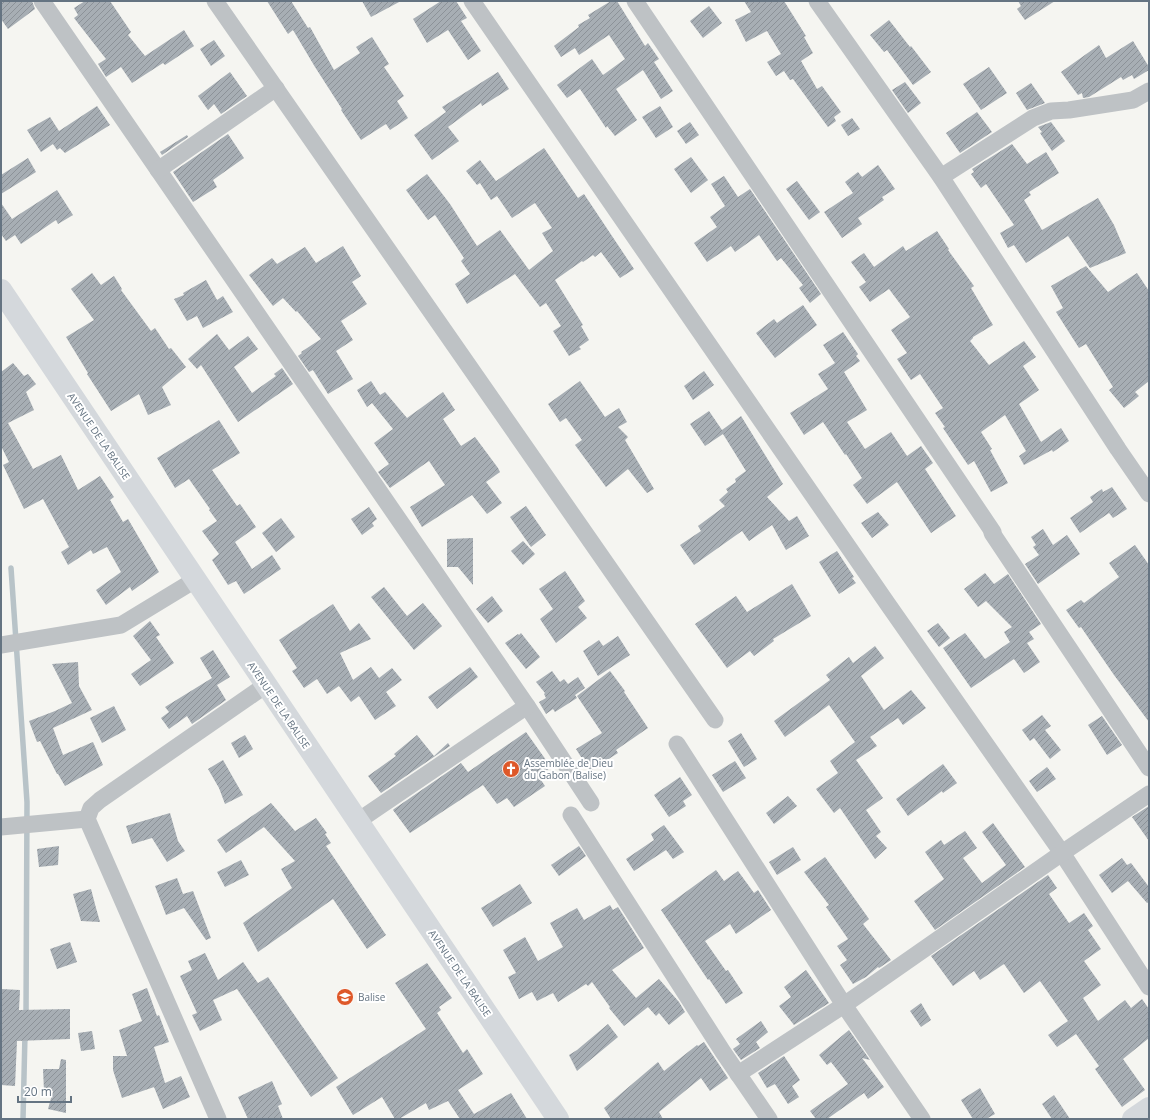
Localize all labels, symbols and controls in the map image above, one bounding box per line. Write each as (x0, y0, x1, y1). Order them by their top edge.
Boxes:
street label: AVENUE DE LA BALISE (65, 390, 133, 482)
street label: AVENUE DE LA BALISE (245, 659, 313, 751)
place label: Assemblée de Dieu du Gabon (Balise) (524, 756, 613, 782)
church icon: Assemblée de Dieu du Gabon (Balise) (501, 759, 521, 779)
street label: AVENUE DE LA BALISE (426, 927, 494, 1019)
school or university icon: Balise (335, 987, 355, 1007)
place label: Balise (358, 990, 386, 1004)
scale bar (18, 1078, 71, 1104)
text: 20 m (24, 1083, 52, 1100)

